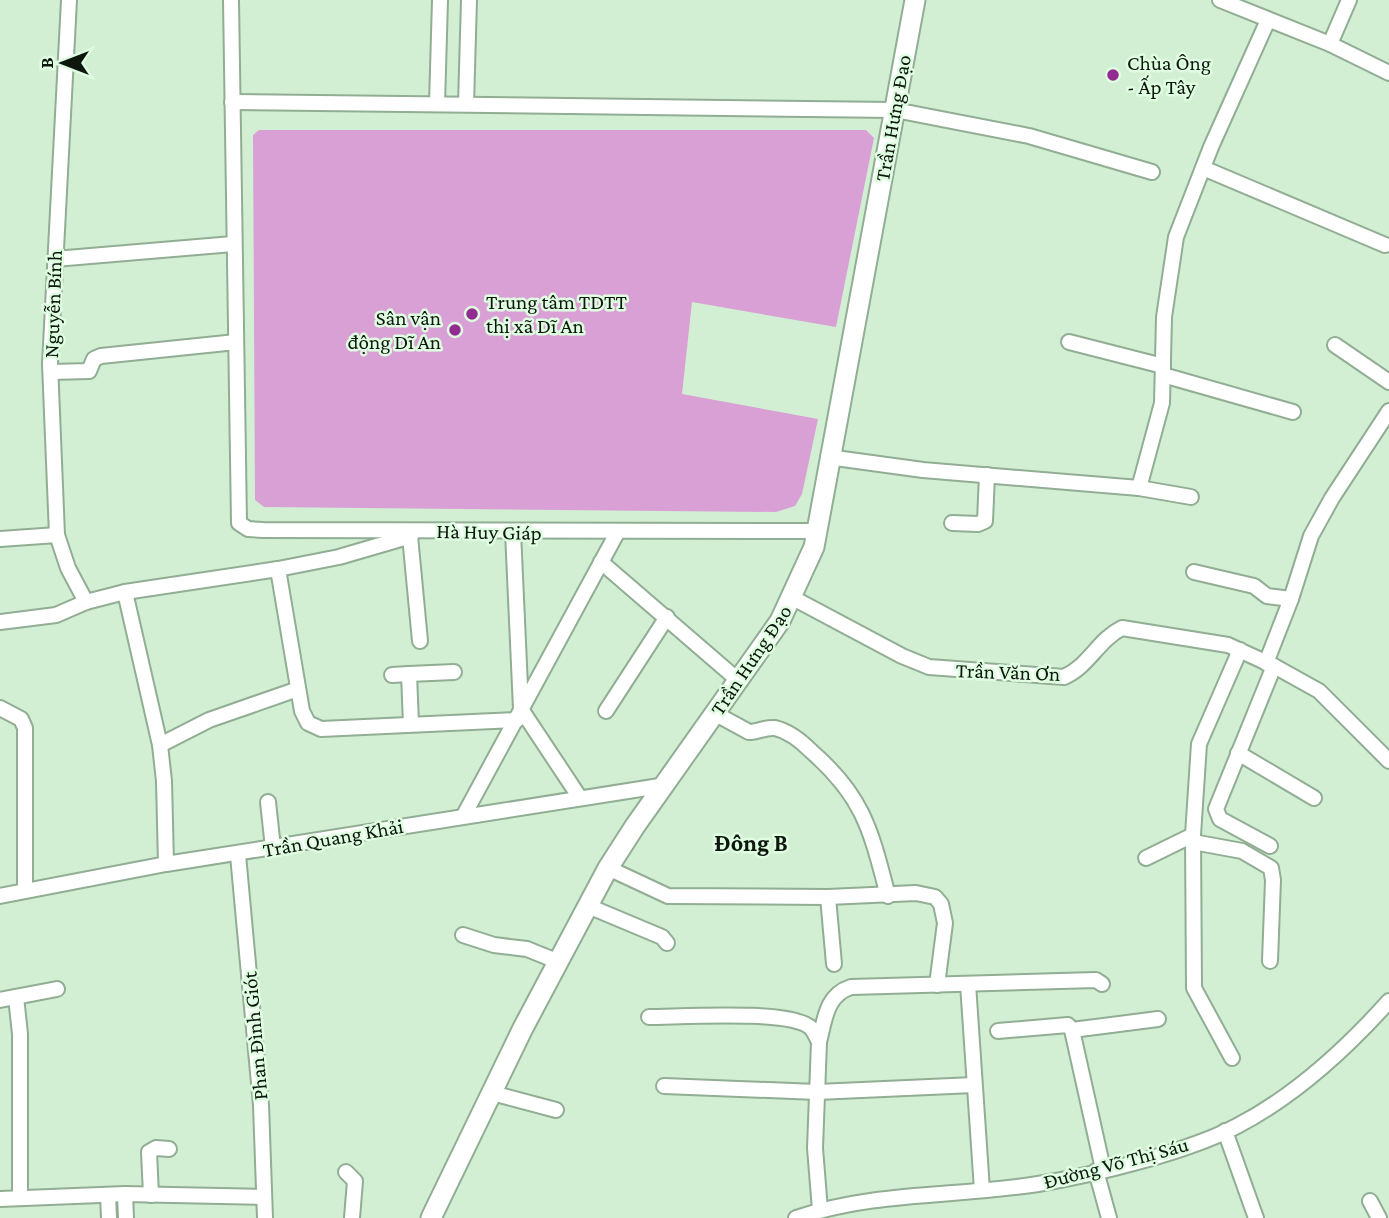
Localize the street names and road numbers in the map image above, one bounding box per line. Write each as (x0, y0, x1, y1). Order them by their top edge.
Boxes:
street label: Trần Hưng Đạo (870, 53, 916, 183)
street label: Nguyễn Bính (39, 249, 67, 359)
street label: Hà Huy Giáp (436, 519, 542, 545)
street label: Trần Hưng Đạo (705, 600, 797, 720)
street label: Trần Văn Ơn (955, 658, 1061, 686)
street label: Trần Quang Khải (261, 814, 406, 862)
street label: Phan Đình Giót (237, 970, 273, 1101)
street label: Đường Võ Thị Sáu (1041, 1132, 1191, 1194)

